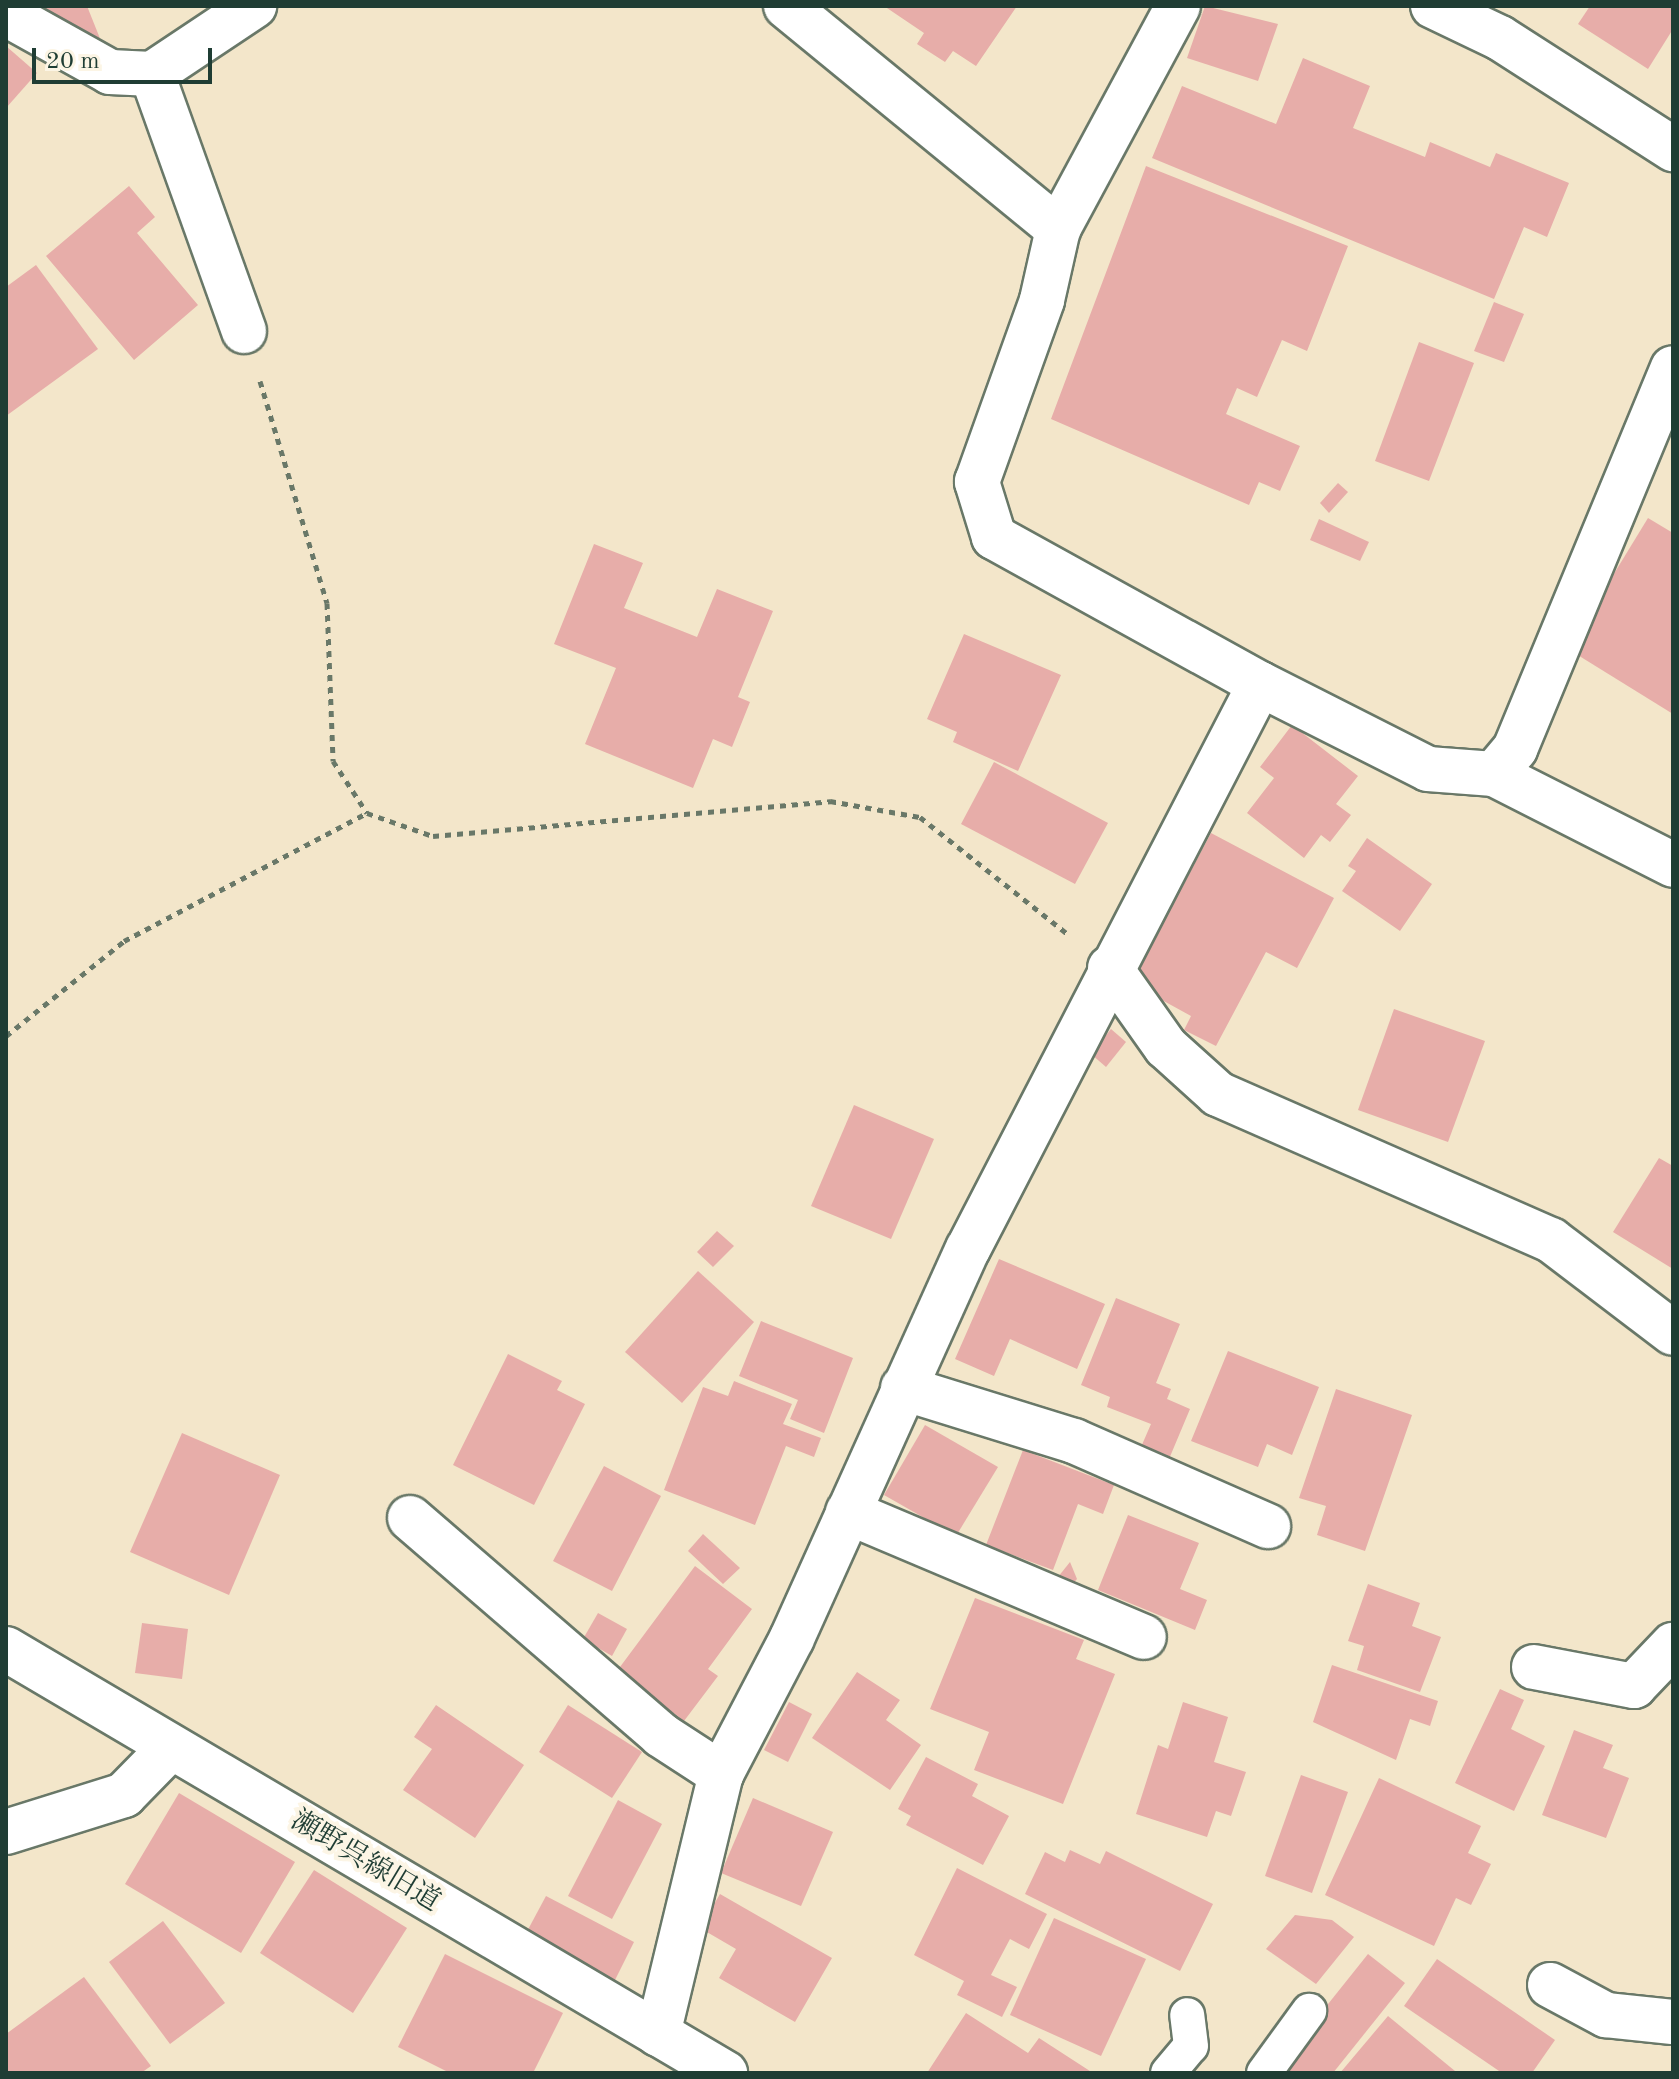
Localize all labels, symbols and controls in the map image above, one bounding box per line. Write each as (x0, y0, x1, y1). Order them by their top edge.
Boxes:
scale bar (36, 32, 216, 82)
text: 20 m (46, 50, 100, 74)
street label: 瀬野呉線旧道 (284, 1804, 446, 1920)

